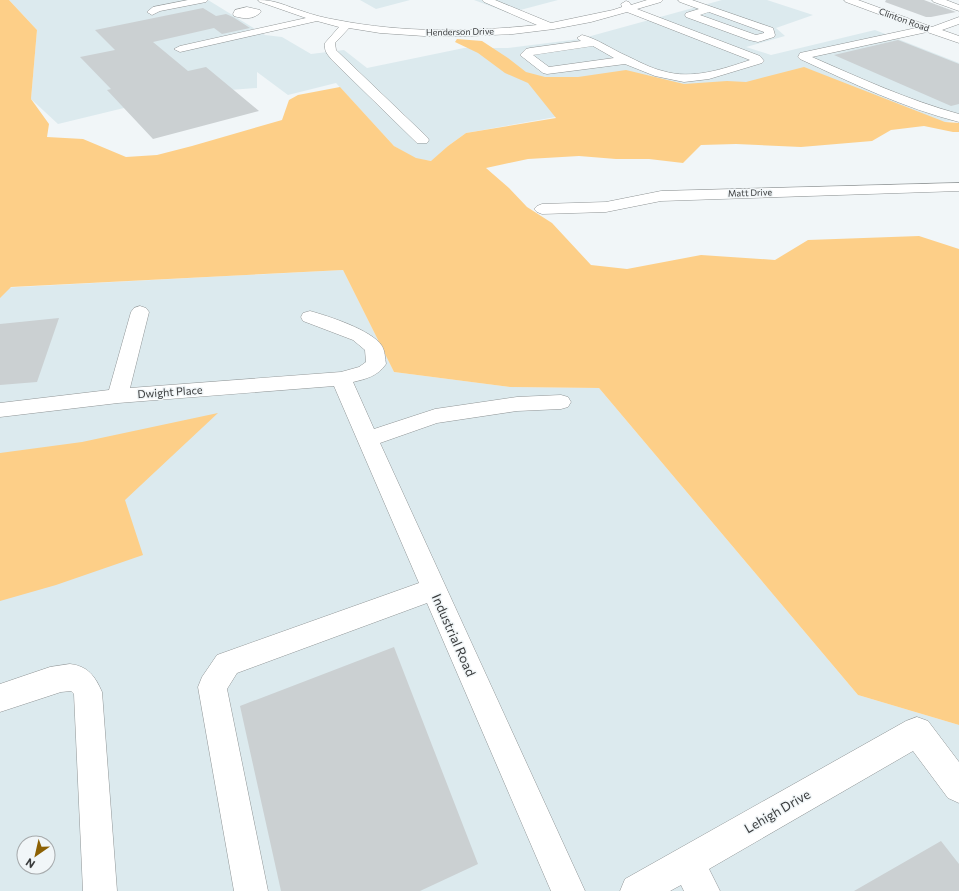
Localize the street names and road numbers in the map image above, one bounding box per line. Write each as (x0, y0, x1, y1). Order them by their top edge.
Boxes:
street label: Clinton Road (877, 5, 931, 34)
street label: Henderson Drive (426, 25, 494, 38)
street label: Matt Drive (728, 186, 772, 199)
street label: Dwight Place (137, 383, 203, 400)
street label: Industrial Road (429, 591, 479, 679)
street label: Lehigh Drive (741, 786, 813, 836)

